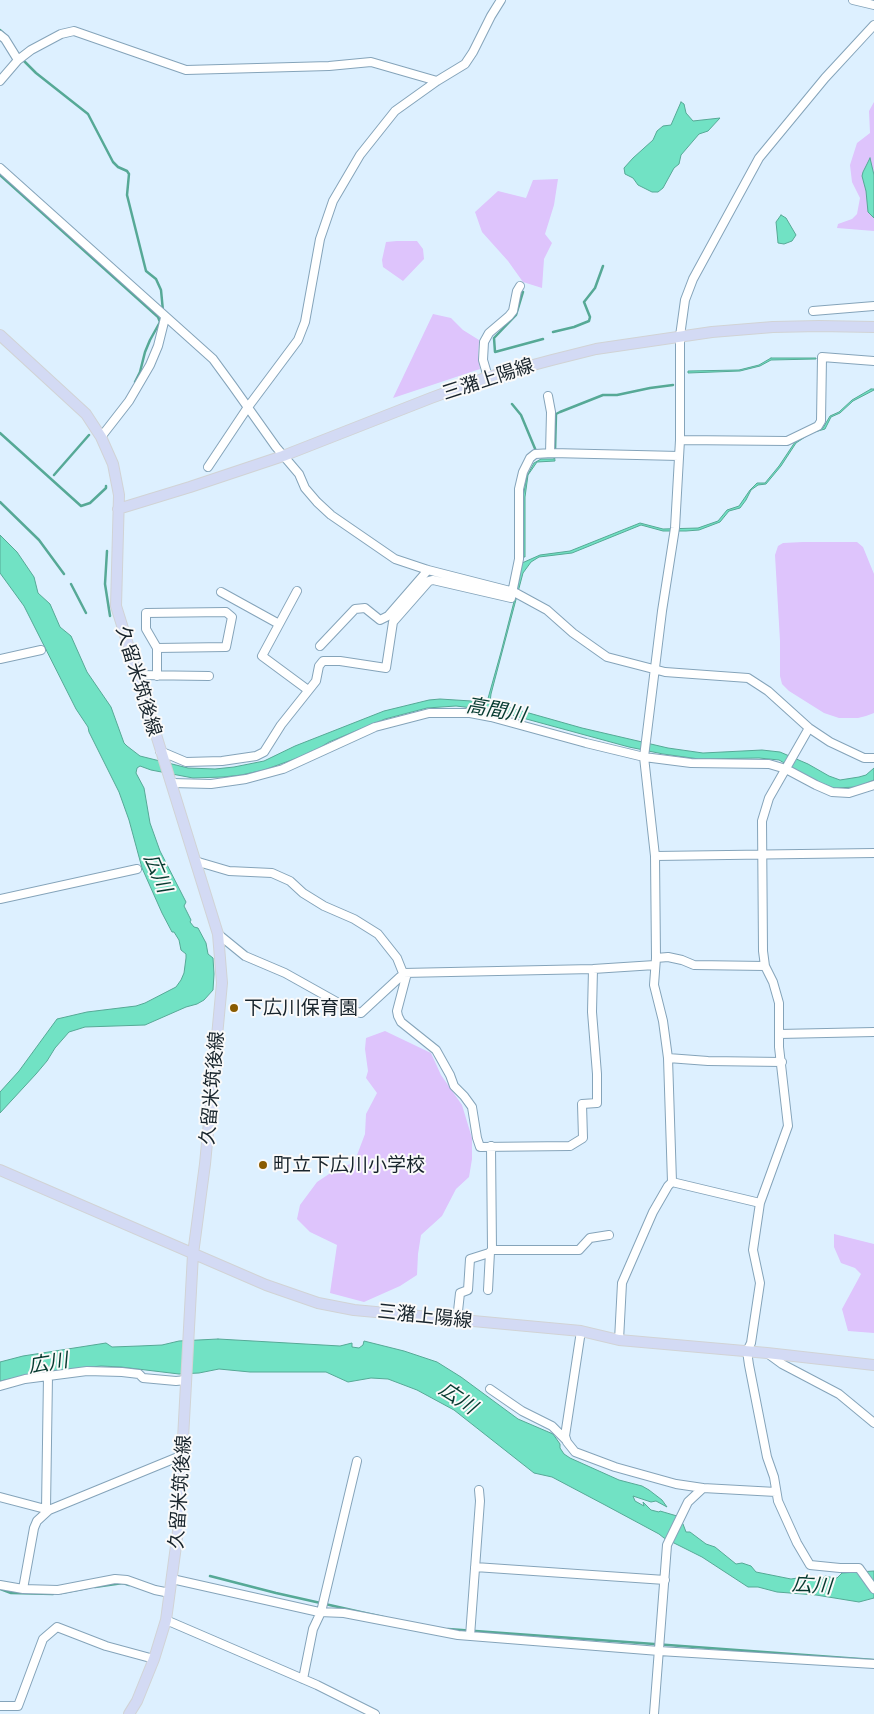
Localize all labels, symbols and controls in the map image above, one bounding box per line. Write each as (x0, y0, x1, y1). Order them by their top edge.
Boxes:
street label: 三潴上陽線 (439, 353, 537, 405)
street label: 久留米筑後線 (111, 623, 167, 739)
water label: 高間川 (464, 693, 528, 727)
water label: 広川 (139, 850, 177, 896)
place label: 下広川保育園 (244, 997, 358, 1019)
marker: 下広川保育園 (228, 1002, 240, 1014)
street label: 久留米筑後線 (196, 1030, 228, 1146)
place label: 町立下広川小学校 (273, 1154, 425, 1176)
marker: 町立下広川小学校 (257, 1159, 269, 1171)
street label: 三潴上陽線 (377, 1300, 473, 1332)
water label: 広川 (26, 1348, 70, 1378)
water label: 広川 (435, 1377, 481, 1419)
street label: 久留米筑後線 (165, 1434, 195, 1550)
water label: 広川 (791, 1572, 833, 1598)

